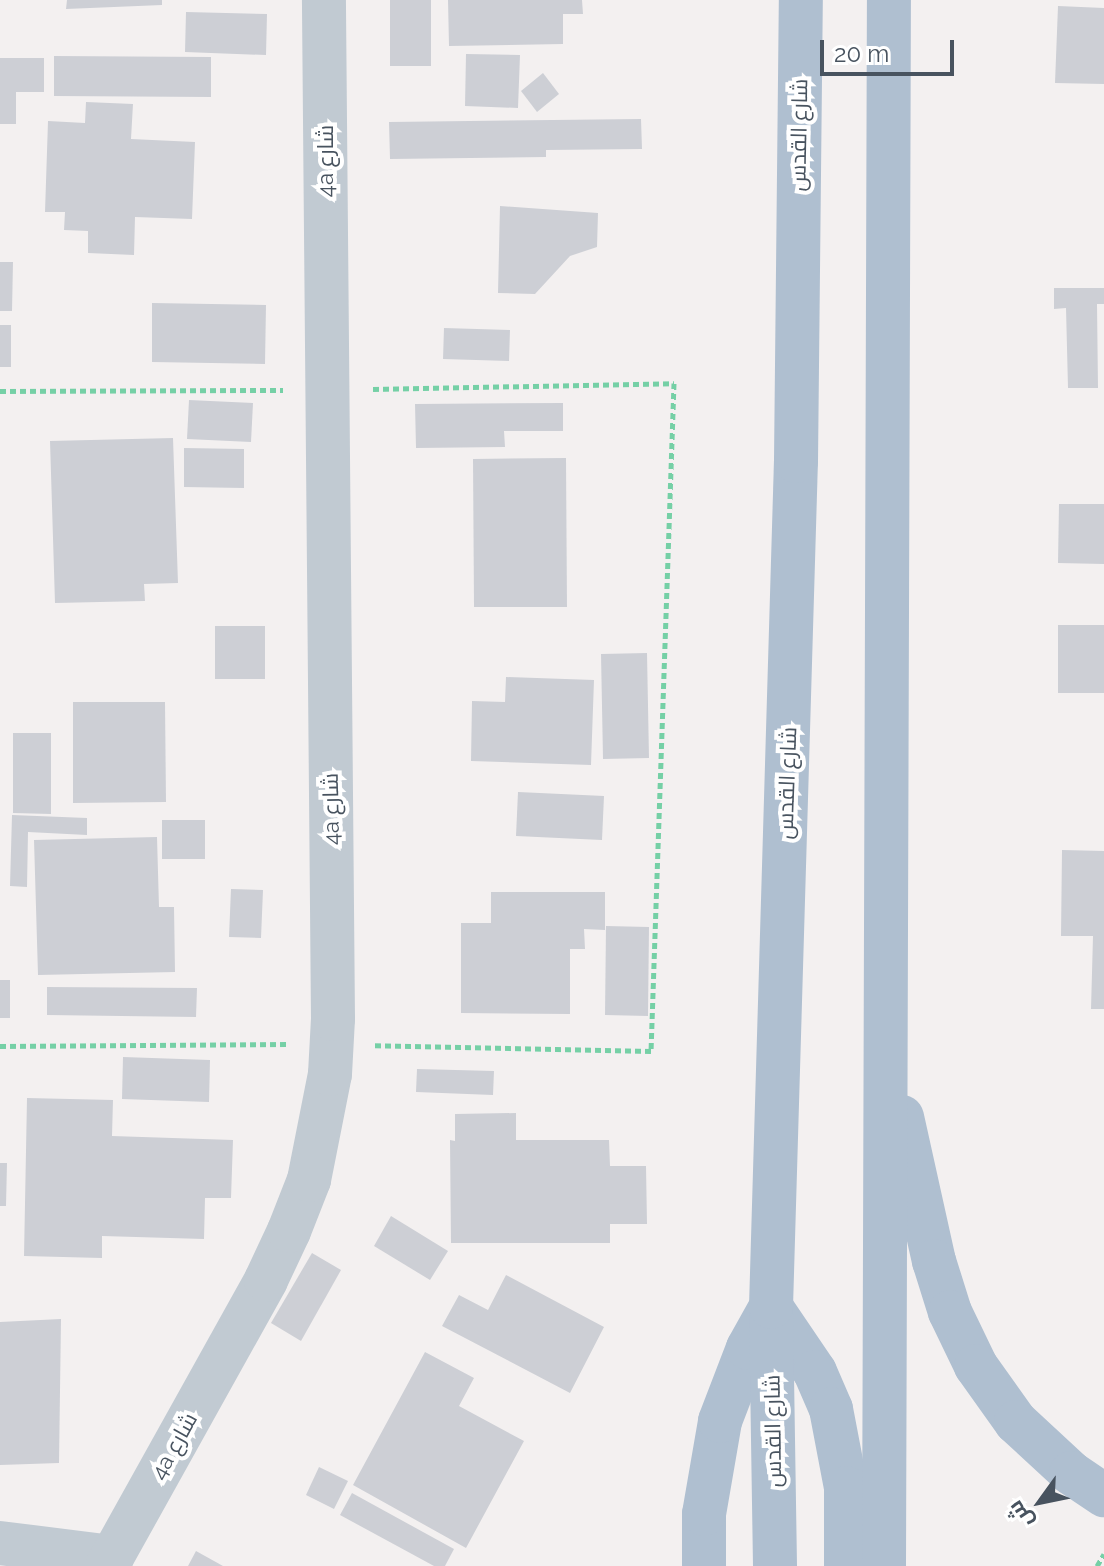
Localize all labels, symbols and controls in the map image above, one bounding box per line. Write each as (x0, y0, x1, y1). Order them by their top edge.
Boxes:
scale bar (824, 24, 958, 74)
text: 20 m (834, 39, 889, 68)
street label: شارع القدس (785, 78, 813, 192)
street label: 4a شارع (313, 125, 339, 197)
street label: شارع القدس (772, 726, 802, 840)
street label: 4a شارع (317, 773, 345, 845)
street label: شارع القدس (759, 1374, 787, 1488)
street label: 4a شارع (145, 1408, 203, 1484)
north arrow (1000, 1462, 1080, 1542)
text: ش (1001, 1496, 1038, 1534)

